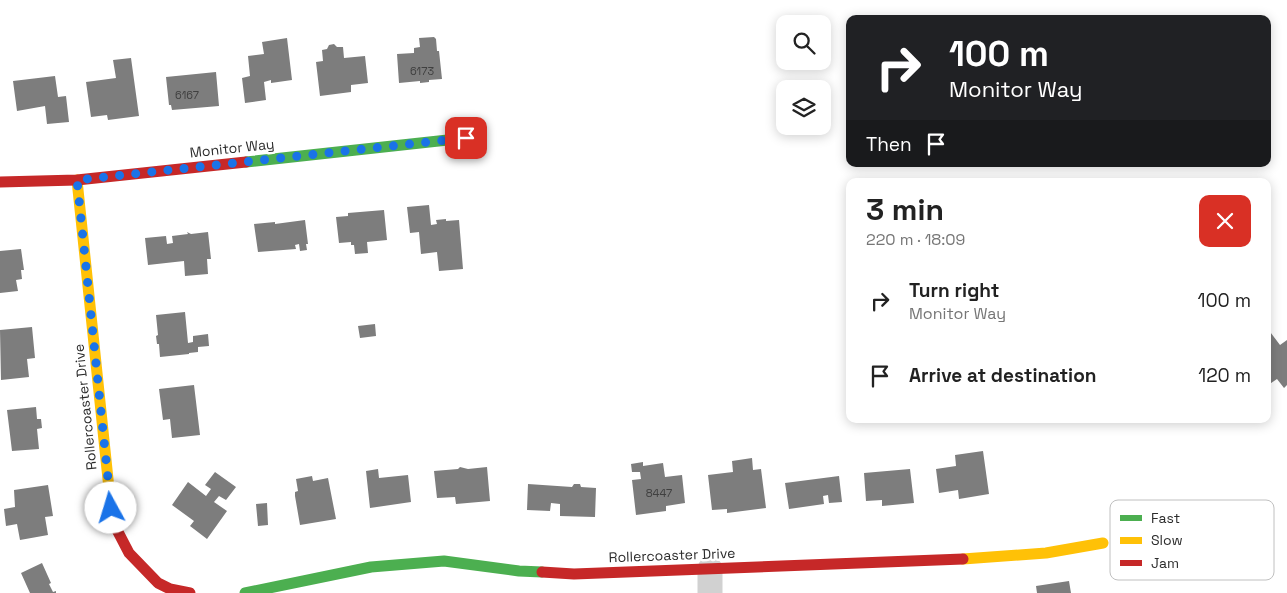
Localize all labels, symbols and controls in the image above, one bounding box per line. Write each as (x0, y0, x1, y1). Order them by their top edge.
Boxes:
map controls (776, 15, 831, 135)
button: search (776, 15, 831, 70)
text: 100 m (949, 32, 1049, 76)
icon: right (866, 35, 931, 100)
house number: 6173 (410, 64, 434, 78)
text: Monitor Way (949, 75, 1082, 103)
button: layers (776, 80, 831, 135)
house number: 6167 (175, 88, 199, 102)
pin (445, 117, 487, 159)
icon: arrive (452, 124, 480, 152)
icon: arrive (922, 130, 950, 158)
text: Then (866, 132, 912, 157)
street label: Monitor Way (189, 135, 275, 161)
text: 3 min (866, 190, 944, 229)
button: close (1199, 195, 1251, 247)
text: 220 m · 18:09 (866, 229, 965, 250)
text: Turn right (909, 278, 999, 303)
icon: right (866, 287, 894, 315)
text: 100 m (1197, 288, 1251, 313)
text: Monitor Way (909, 303, 1006, 324)
street label: Rollercoaster Drive (69, 343, 101, 471)
icon: arrive (866, 362, 894, 390)
text: Arrive at destination (909, 363, 1097, 388)
text: 120 m (1198, 363, 1251, 388)
position arrow (84, 481, 136, 533)
house number: 8447 (646, 486, 672, 500)
legend (1110, 500, 1274, 580)
text: Fast (1151, 509, 1180, 527)
text: Slow (1151, 531, 1183, 549)
street label: Rollercoaster Drive (608, 544, 736, 566)
text: Jam (1151, 554, 1179, 572)

